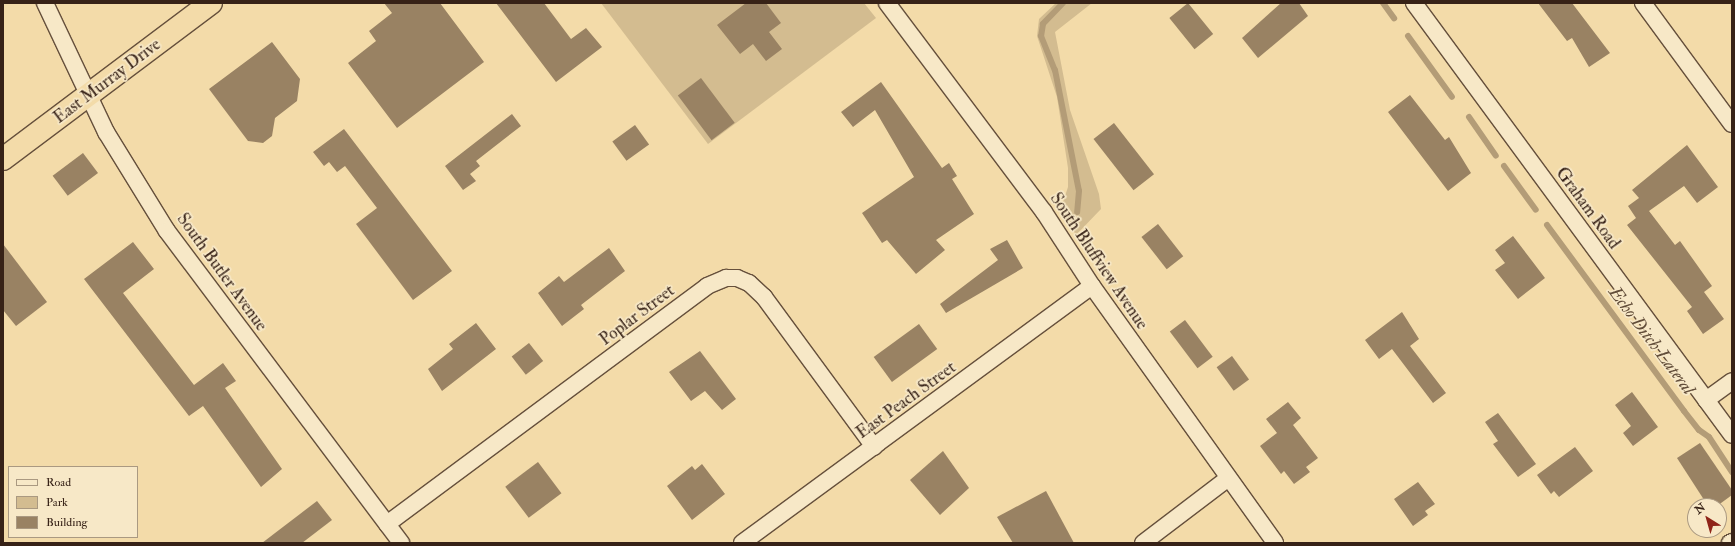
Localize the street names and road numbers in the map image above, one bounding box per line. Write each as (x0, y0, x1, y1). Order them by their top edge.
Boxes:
street label: East Murray Drive (50, 34, 164, 128)
street label: Graham Road (1552, 163, 1624, 253)
street label: South Bluffview Avenue (1046, 189, 1152, 333)
street label: South Butler Avenue (173, 209, 271, 335)
street label: Poplar Street (596, 280, 678, 350)
street label: East Peach Street (852, 357, 960, 443)

